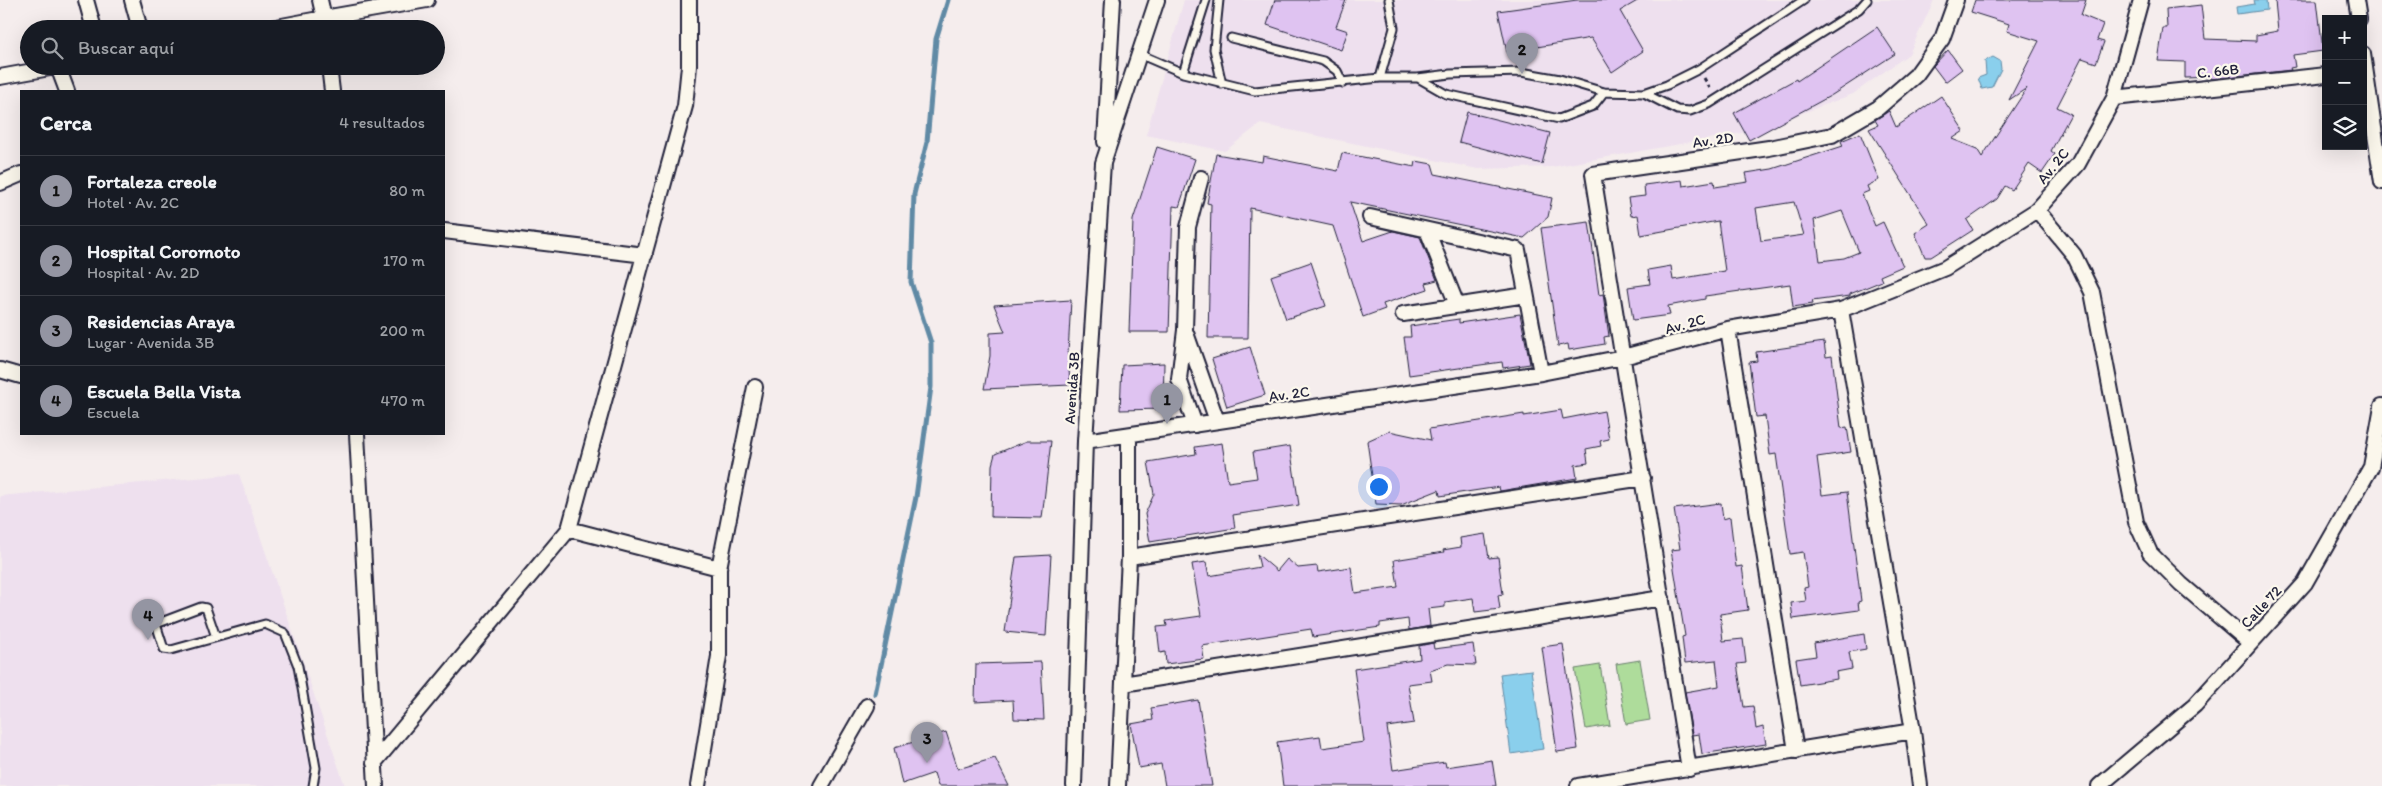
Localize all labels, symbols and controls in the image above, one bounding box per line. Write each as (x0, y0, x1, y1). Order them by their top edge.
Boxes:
map controls (2322, 15, 2367, 150)
button: + (2322, 15, 2367, 60)
search box (20, 20, 445, 75)
pin: 2 (1506, 33, 1538, 74)
icon: search (38, 34, 66, 62)
text: Buscar aquí (78, 36, 174, 59)
street label: C. 66B (2196, 60, 2240, 82)
button: − (2322, 60, 2367, 105)
button: layers (2322, 105, 2367, 150)
text: Cerca (40, 110, 92, 135)
text: 4 resultados (339, 113, 425, 132)
street label: Av. 2D (1691, 128, 1735, 152)
street label: Av. 2C (2033, 144, 2073, 188)
text: Fortaleza creole (87, 170, 217, 193)
text: 1 (52, 181, 60, 200)
text: 80 m (389, 181, 425, 200)
text: Hotel · Av. 2C (87, 193, 179, 212)
text: Hospital Coromoto (87, 240, 241, 263)
text: 2 (52, 251, 60, 270)
text: 170 m (383, 251, 425, 270)
text: Hospital · Av. 2D (87, 263, 199, 282)
text: Residencias Araya (87, 310, 235, 333)
street label: Av. 2C (1663, 310, 1707, 338)
text: 3 (52, 321, 60, 340)
text: 200 m (380, 321, 425, 340)
text: Lugar · Avenida 3B (87, 333, 214, 352)
street label: Avenida 3B (1060, 351, 1084, 425)
text: Escuela Bella Vista (87, 380, 241, 403)
street label: Av. 2C (1267, 382, 1311, 406)
pin: 1 (1151, 383, 1183, 424)
text: 4 (51, 391, 61, 410)
text: 470 m (381, 391, 425, 410)
text: Escuela (87, 403, 140, 422)
your location (1366, 474, 1392, 500)
street label: Calle 72 (2237, 582, 2285, 632)
pin: 4 (132, 599, 164, 640)
pin: 3 (911, 722, 943, 763)

